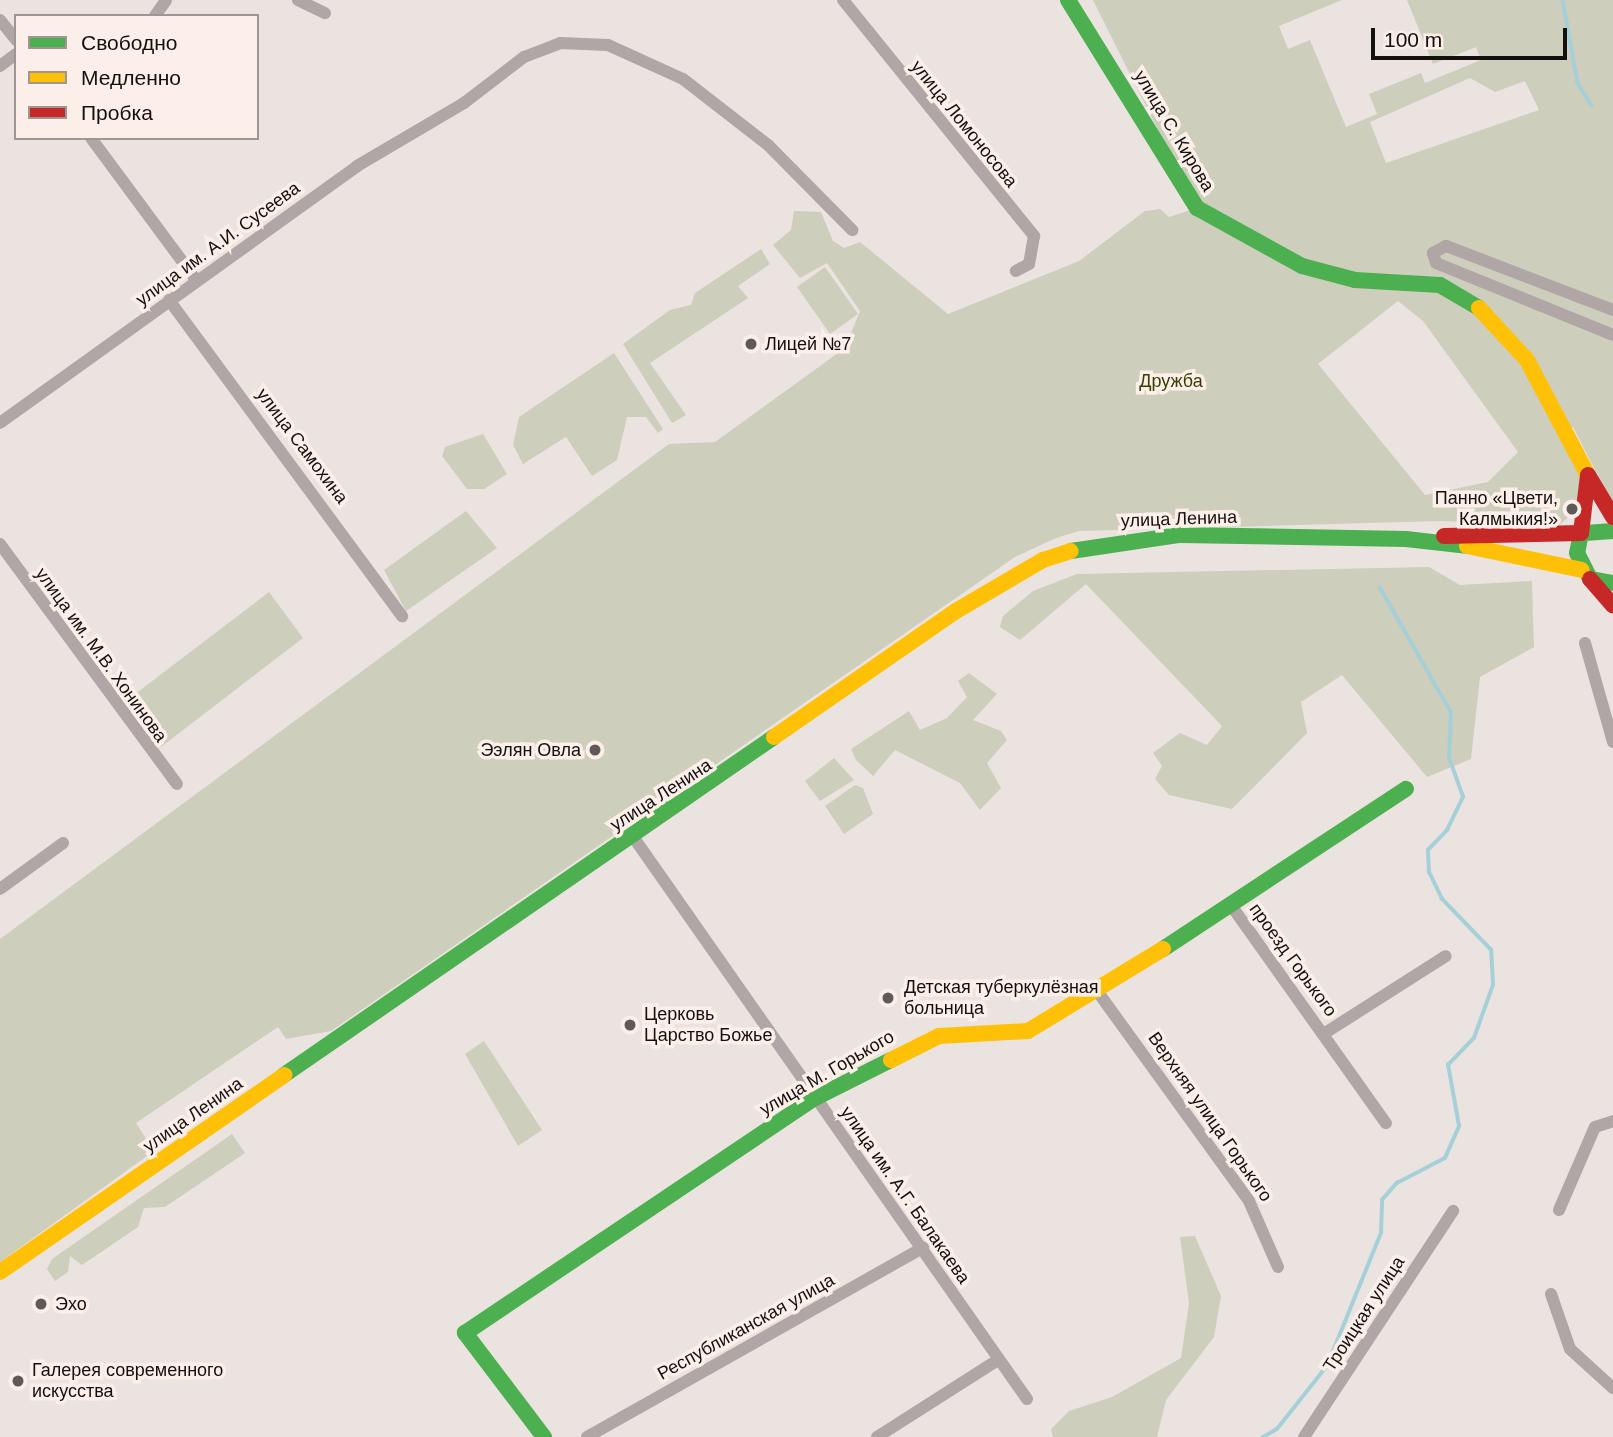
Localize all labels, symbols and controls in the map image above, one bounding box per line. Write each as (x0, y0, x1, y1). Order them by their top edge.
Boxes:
legend (14, 14, 259, 140)
scale bar (1375, 14, 1571, 58)
text: 100 m (1384, 28, 1442, 51)
text: Свободно (81, 31, 178, 54)
street label: улица Ломоносова (906, 56, 1022, 192)
text: Медленно (81, 66, 181, 89)
street label: улица С. Кирова (1129, 67, 1219, 195)
text: Пробка (81, 101, 153, 124)
street label: улица им. А.И. Сусеева (132, 177, 304, 311)
place label: Лицей №7 (765, 333, 851, 355)
marker: Лицей №7 (743, 336, 759, 352)
park label: Дружба (1139, 370, 1203, 392)
street label: улица Самохина (252, 384, 352, 508)
place label: Панно «Цвети, Калмыкия!» (1435, 488, 1558, 530)
marker: Панно «Цвети, Калмыкия!» (1564, 501, 1580, 517)
street label: улица Ленина (1121, 506, 1237, 532)
street label: улица им. М.В. Хонинова (31, 564, 171, 746)
place label: Ээлян Овла (480, 739, 581, 761)
marker: Ээлян Овла (587, 742, 603, 758)
street label: улица Ленина (606, 754, 716, 836)
street label: проезд Горького (1245, 899, 1341, 1021)
place label: Детская туберкулёзная больница (904, 977, 1099, 1020)
marker: Детская туберкулёзная больница (878, 988, 898, 1008)
place label: Церковь Царство Божье (644, 1004, 772, 1046)
marker: Церковь Царство Божье (622, 1017, 638, 1033)
street label: улица М. Горького (756, 1026, 898, 1120)
street label: Верхняя улица Горького (1143, 1028, 1277, 1206)
street label: улица Ленина (139, 1073, 247, 1157)
street label: улица им. А.Г. Балакаева (836, 1102, 974, 1288)
street label: Троицкая улица (1319, 1252, 1409, 1376)
street label: Республиканская улица (654, 1269, 838, 1385)
place label: Эхо (55, 1293, 87, 1315)
marker: Эхо (33, 1296, 49, 1312)
place label: Галерея современного искусства (32, 1360, 223, 1402)
marker: Галерея современного искусства (10, 1373, 26, 1389)

